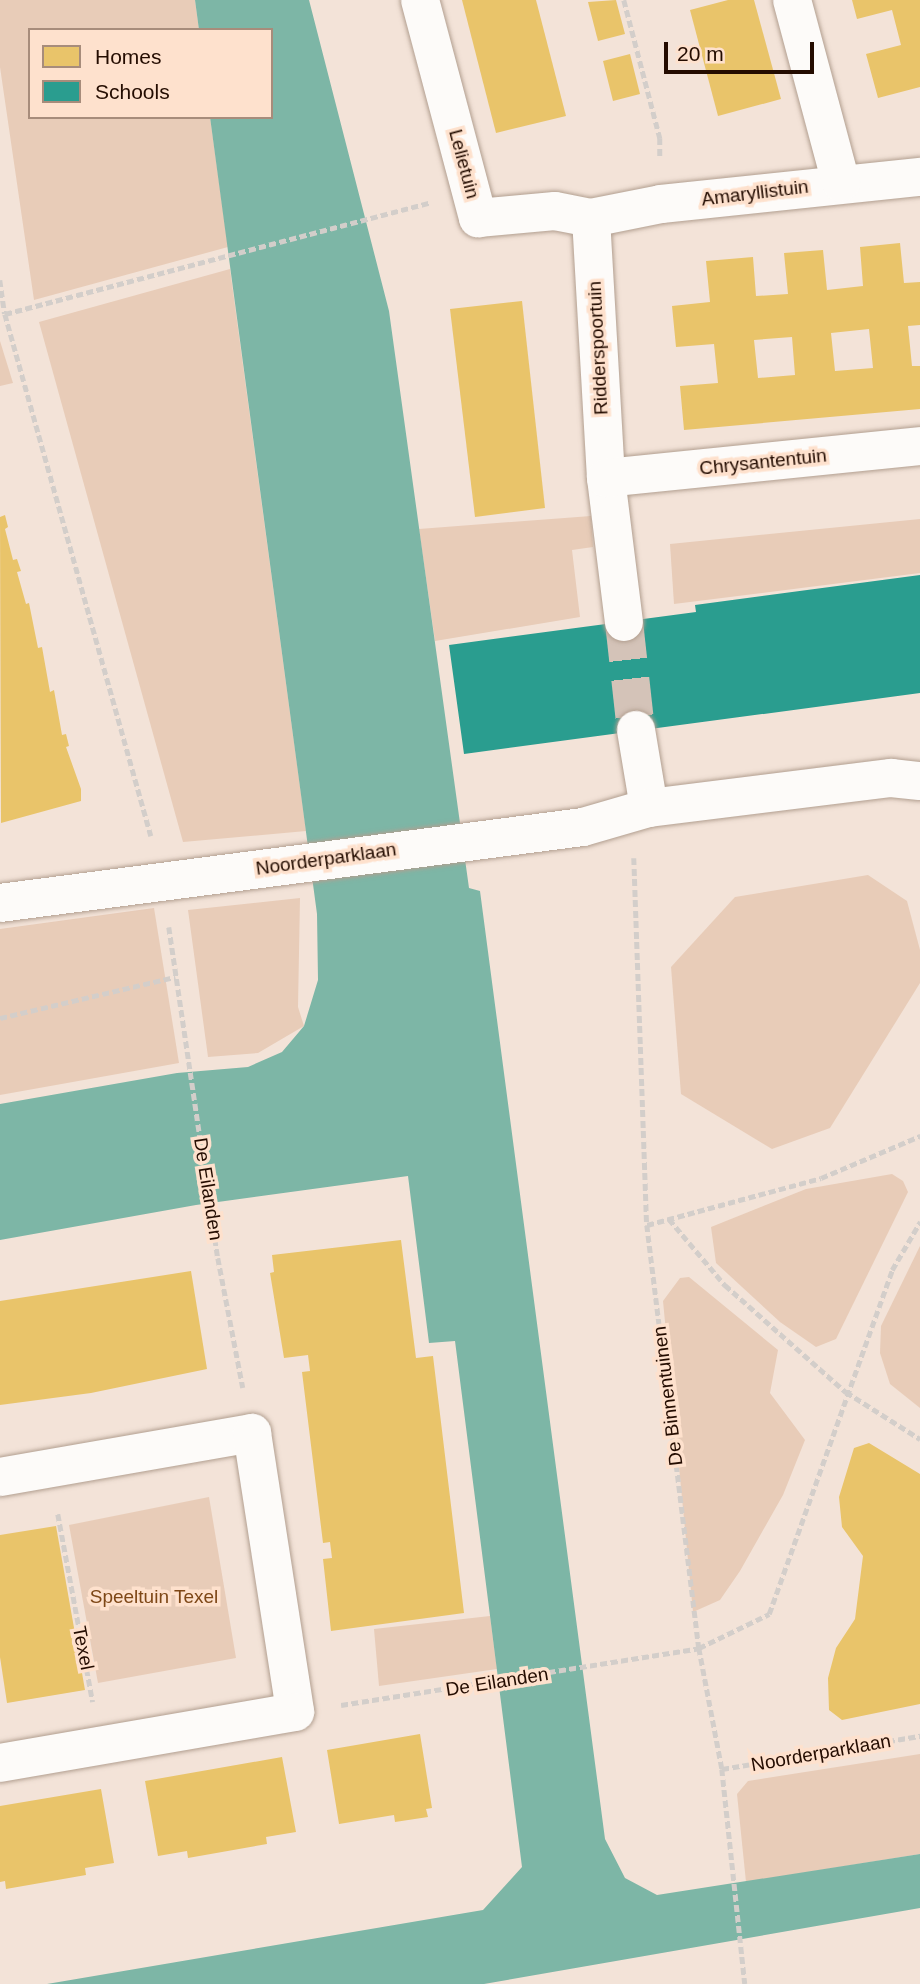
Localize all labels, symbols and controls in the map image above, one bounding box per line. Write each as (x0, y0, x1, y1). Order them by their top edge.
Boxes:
legend (28, 28, 273, 119)
scale bar (668, 28, 818, 72)
text: 20 m (677, 42, 724, 65)
text: Homes (95, 45, 162, 68)
text: Schools (95, 80, 170, 103)
street label: Lelietuin (444, 127, 484, 201)
street label: Amaryllistuin (700, 175, 810, 211)
street label: Ridderspoortuin (583, 280, 613, 416)
street label: Chrysantentuin (698, 444, 828, 480)
street label: Noorderparklaan (254, 838, 398, 880)
street label: De Eilanden (189, 1136, 227, 1242)
street label: De Binnentuinen (648, 1325, 688, 1467)
park label: Speeltuin Texel (90, 1586, 218, 1608)
street label: Texel (68, 1624, 98, 1672)
street label: De Eilanden (444, 1663, 550, 1701)
street label: Noorderparklaan (749, 1729, 893, 1777)

